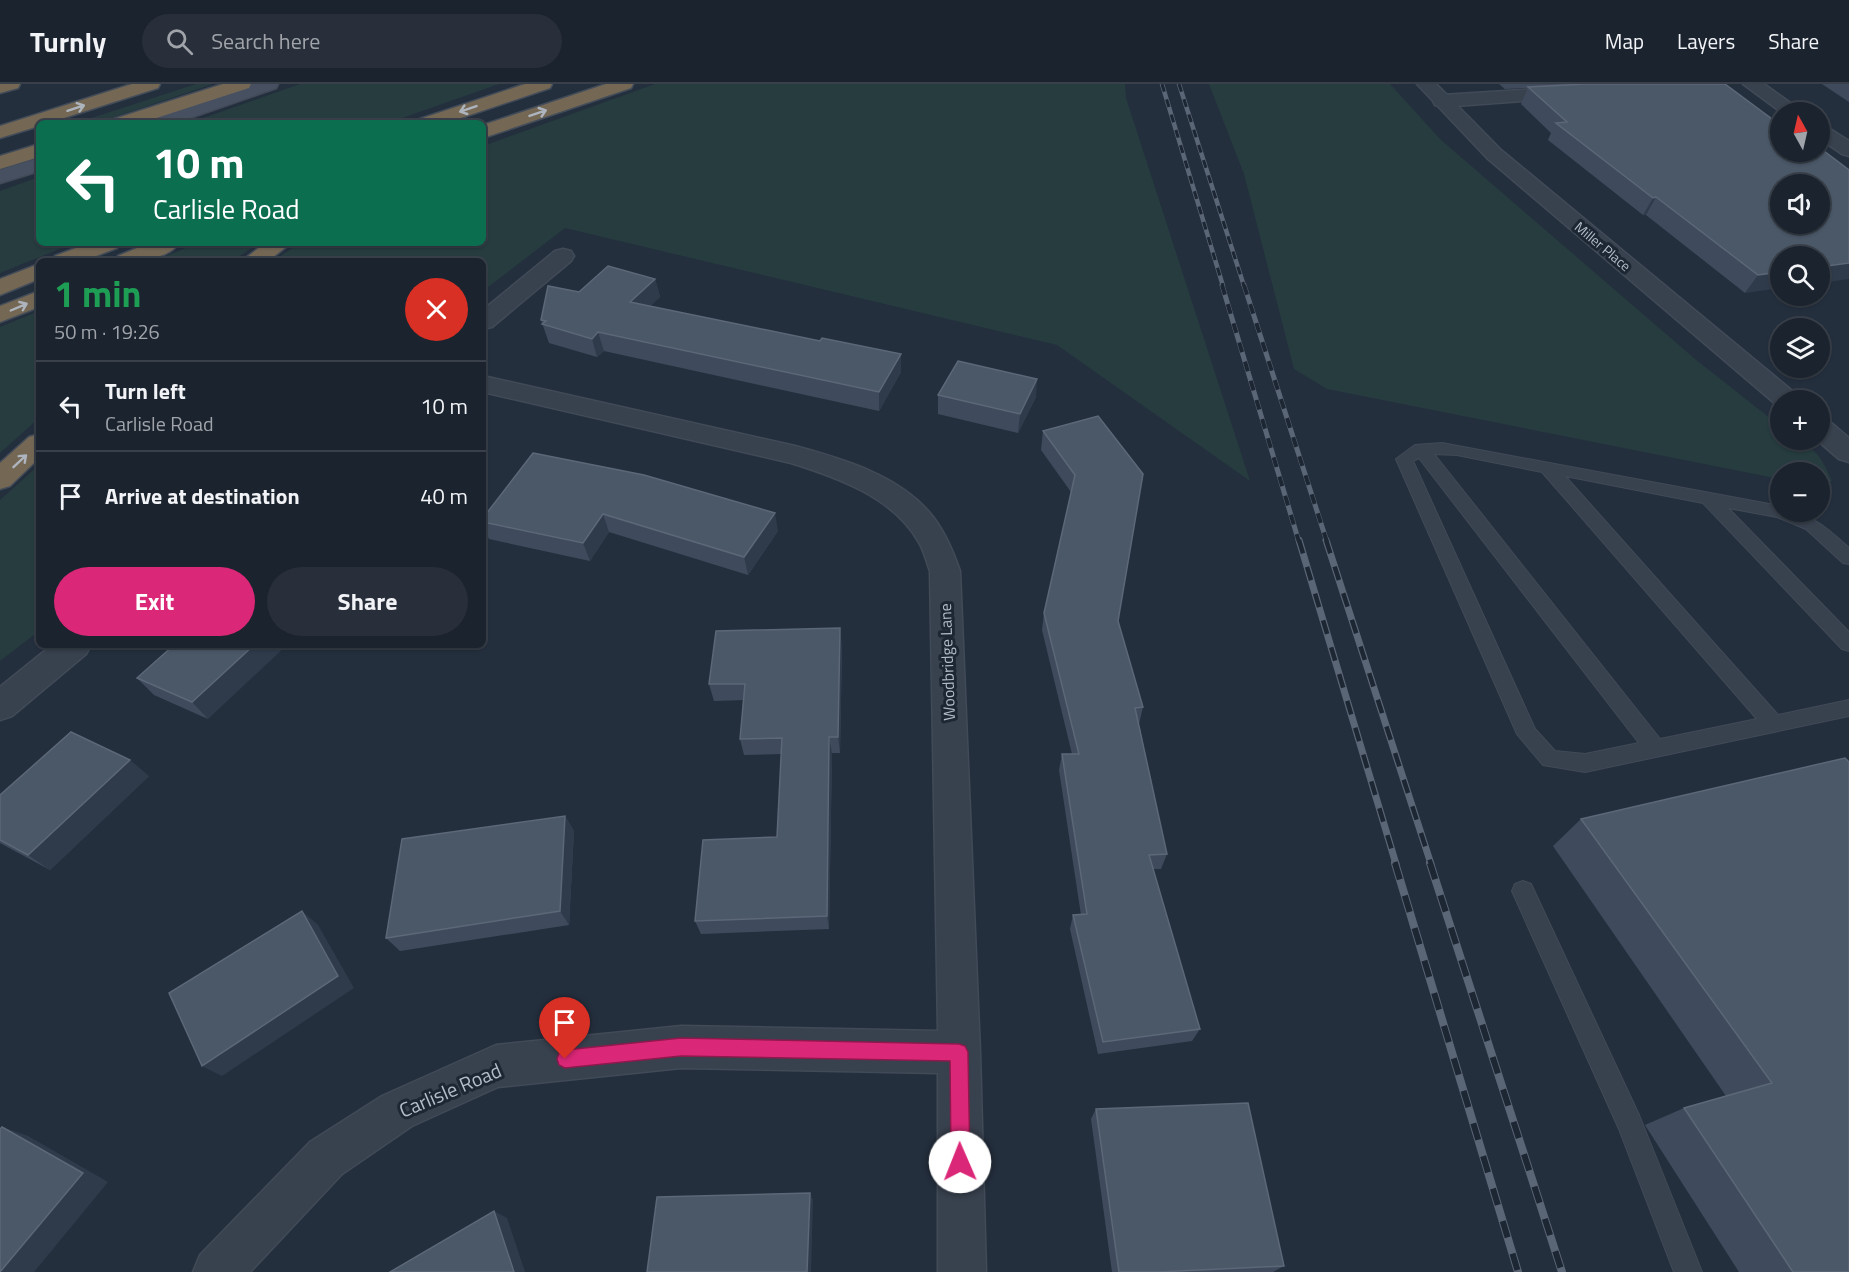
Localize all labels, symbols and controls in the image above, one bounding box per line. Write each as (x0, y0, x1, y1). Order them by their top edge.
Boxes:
search box (142, 14, 562, 68)
text: Turnly (30, 20, 106, 63)
text: Search here (211, 24, 320, 58)
icon: search (163, 25, 196, 58)
text: Map (1605, 25, 1644, 57)
text: Layers (1677, 25, 1735, 57)
text: Share (1768, 25, 1819, 57)
one-way arrow (66, 102, 85, 113)
north arrow (1770, 102, 1830, 162)
map controls (1770, 102, 1830, 522)
one-way arrow (459, 105, 478, 116)
one-way arrow (528, 106, 547, 117)
text: 10 m (153, 130, 245, 194)
icon: left (54, 144, 132, 222)
button: sound (1770, 174, 1830, 234)
text: Carlisle Road (153, 188, 300, 229)
street label: Miller Place (1570, 216, 1636, 276)
button: search (1770, 246, 1830, 306)
text: 1 min (54, 266, 141, 321)
button: close (405, 278, 468, 341)
one-way arrow (10, 300, 28, 312)
text: 50 m · 19:26 (54, 316, 160, 347)
button: layers (1770, 318, 1830, 378)
text: Turn left (105, 374, 186, 408)
text: 10 m (420, 389, 468, 423)
icon: left (54, 390, 87, 423)
button: + (1770, 390, 1830, 450)
text: Carlisle Road (105, 408, 214, 439)
one-way arrow (12, 454, 27, 468)
button: − (1770, 462, 1830, 522)
text: Arrive at destination (105, 479, 300, 513)
text: 40 m (420, 479, 468, 513)
icon: arrive (54, 480, 87, 513)
button: Exit (54, 567, 255, 636)
button: Share (267, 567, 468, 636)
street label: Woodbridge Lane (933, 603, 961, 721)
pin (539, 997, 590, 1059)
icon: arrive (548, 1006, 581, 1039)
street label: Carlisle Road (394, 1055, 506, 1125)
position arrow (928, 1130, 992, 1194)

